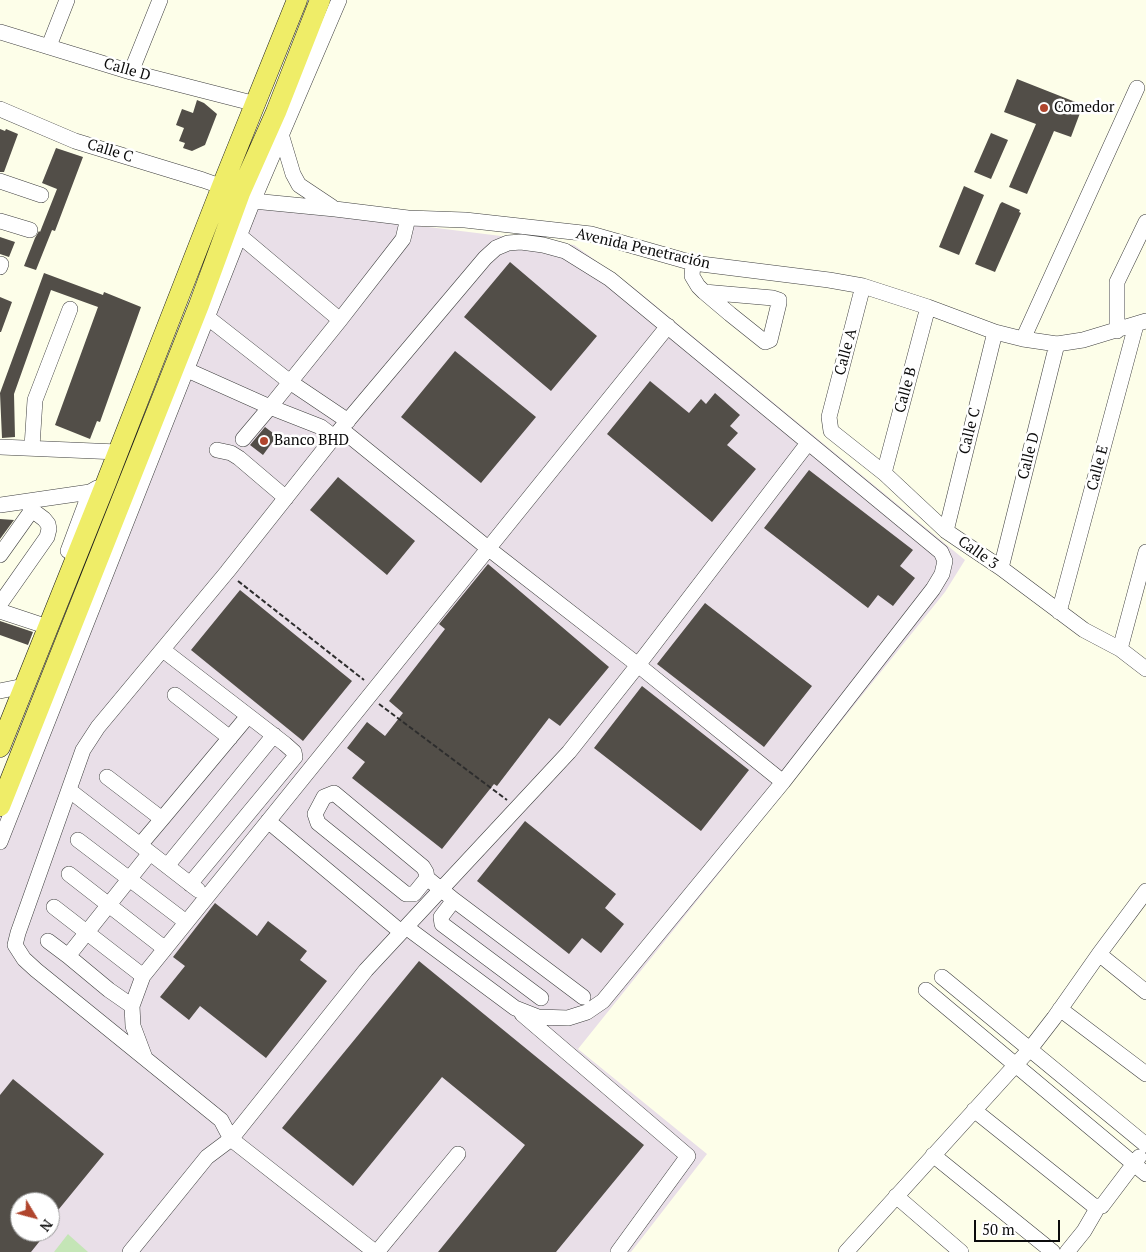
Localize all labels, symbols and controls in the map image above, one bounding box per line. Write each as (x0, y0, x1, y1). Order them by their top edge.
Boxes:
street label: Calle D (101, 55, 153, 85)
place label: Comedor (1054, 99, 1114, 117)
marker: Comedor (1038, 102, 1050, 114)
street label: Calle C (85, 136, 135, 166)
street label: Avenida Penetración (574, 225, 712, 273)
street label: Calle A (831, 327, 861, 377)
street label: Calle B (891, 365, 921, 415)
street label: Calle C (956, 406, 984, 456)
street label: Calle D (1014, 430, 1044, 482)
place label: Banco BHD (274, 432, 349, 450)
marker: Banco BHD (258, 435, 270, 447)
street label: Calle E (1083, 443, 1113, 493)
street label: Calle 3 (954, 533, 1002, 573)
north arrow (10, 1192, 60, 1242)
scale bar (976, 1210, 1062, 1242)
text: N (36, 1216, 57, 1236)
text: 50 m (982, 1219, 1015, 1239)

